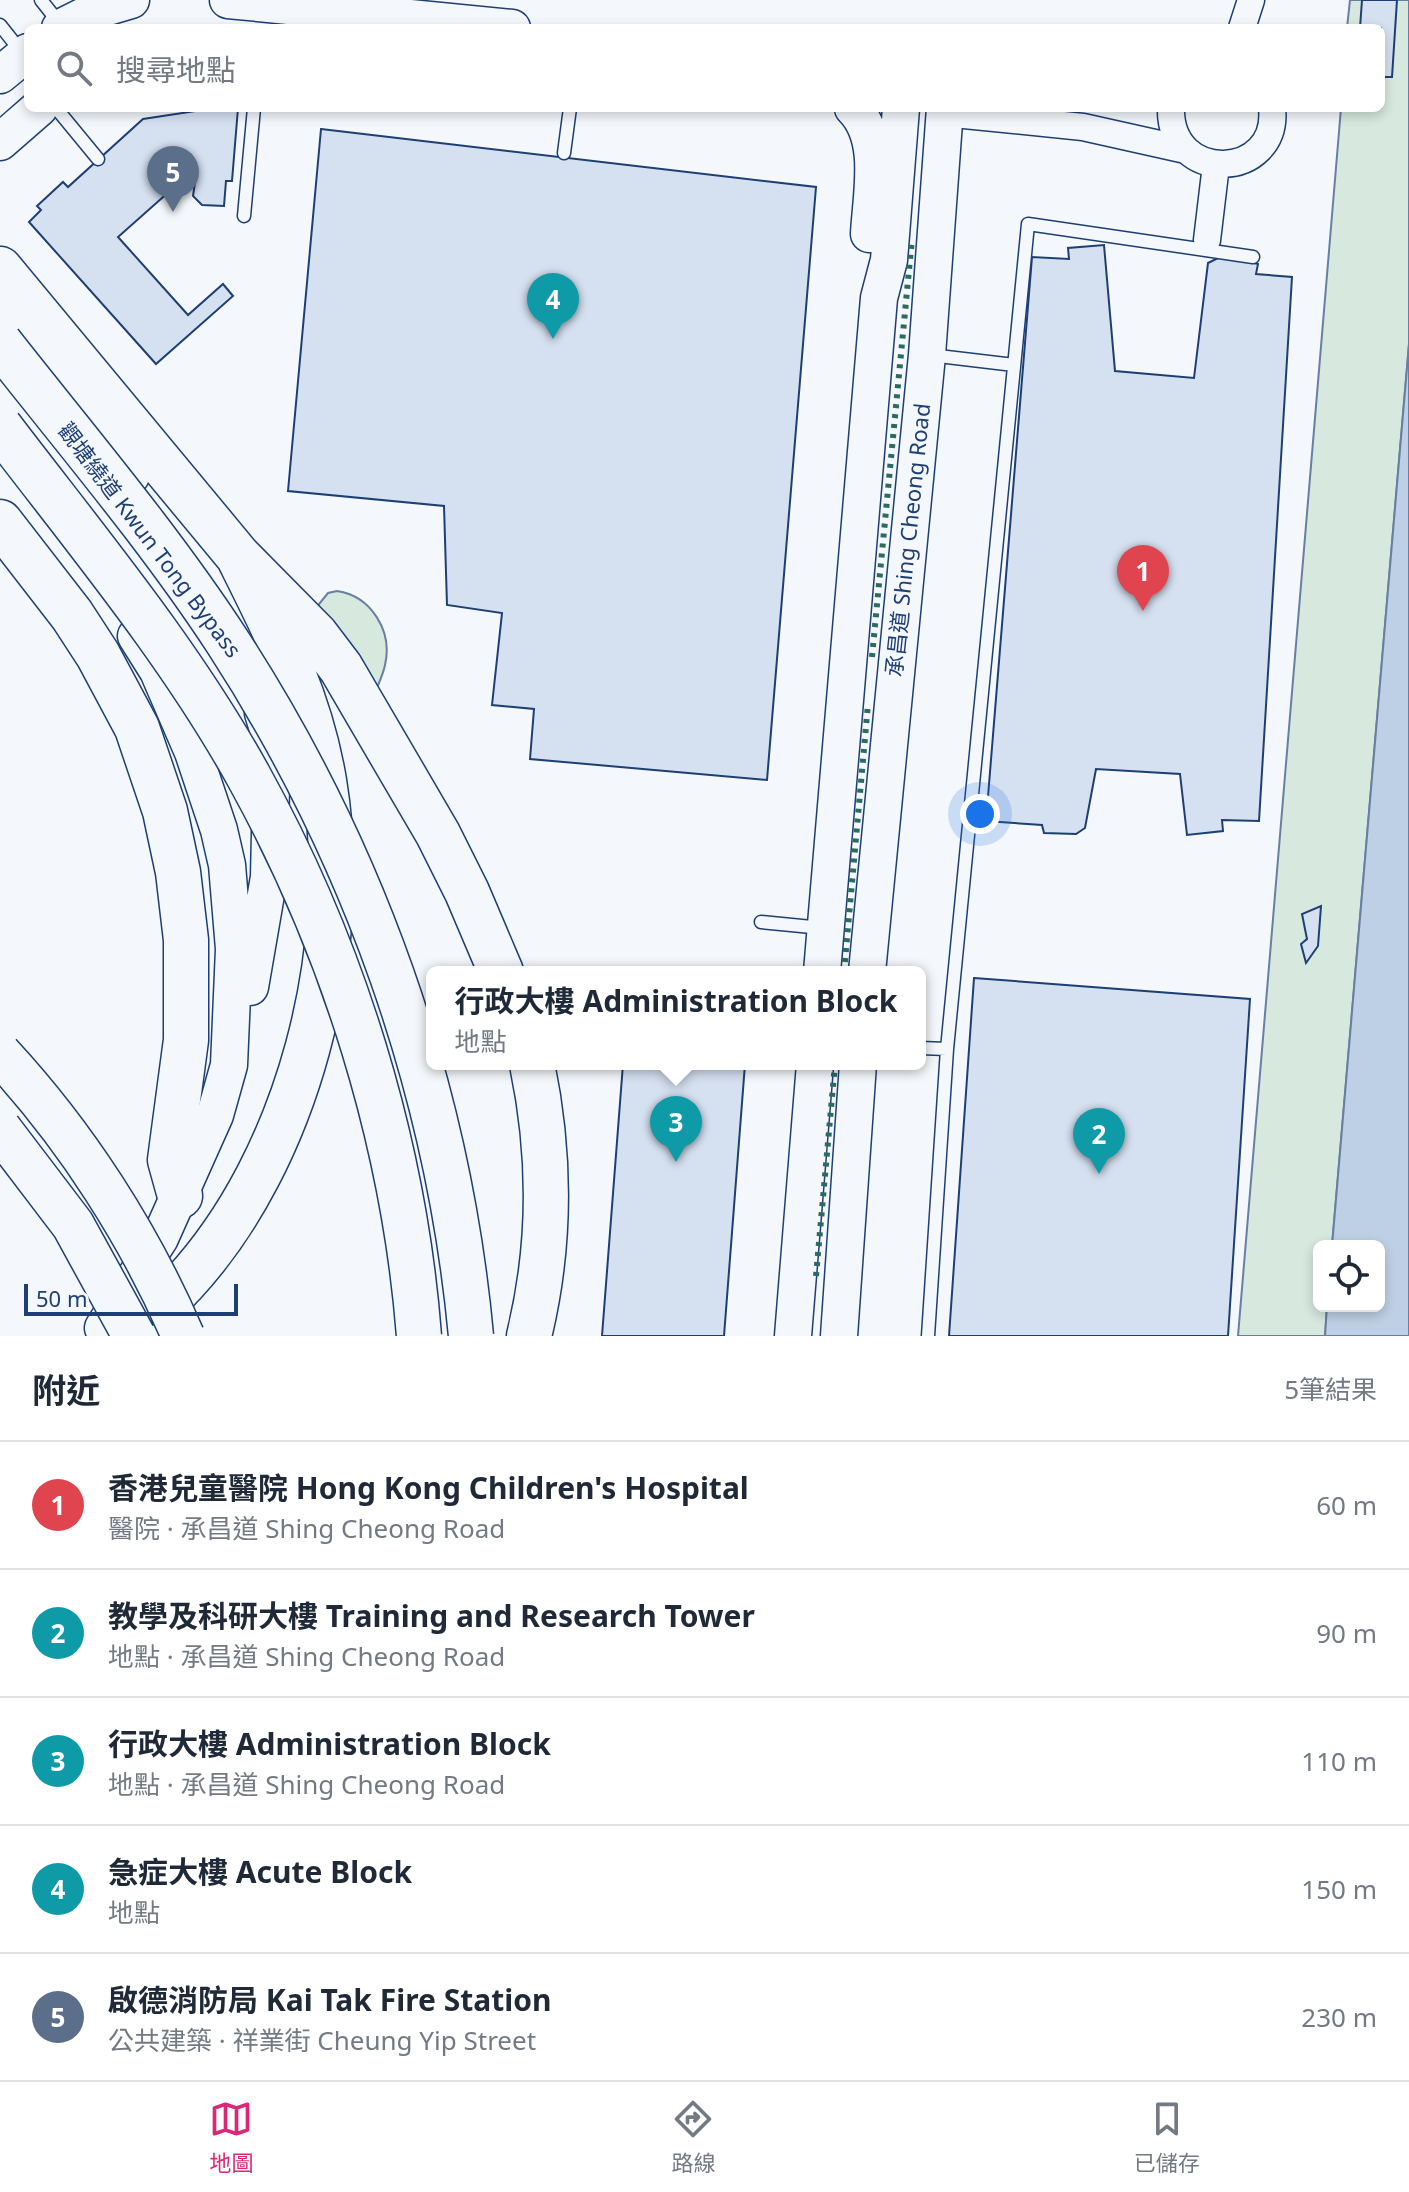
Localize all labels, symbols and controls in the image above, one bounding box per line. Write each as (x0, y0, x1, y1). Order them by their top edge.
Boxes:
search box (24, 24, 1385, 112)
icon: search (52, 46, 96, 90)
text: 搜尋地點 (116, 49, 236, 90)
pin: 5 (147, 146, 199, 212)
pin: 4 (527, 273, 579, 339)
street label: 承昌道 Shing Cheong Road (878, 402, 936, 678)
street label: 觀塘繞道 Kwun Tong Bypass (53, 416, 249, 663)
pin: 1 (1117, 545, 1169, 611)
your location (960, 794, 1000, 834)
popup (426, 966, 926, 1070)
text: 行政大樓 Administration Block (455, 980, 897, 1021)
text: 地點 (455, 1023, 507, 1059)
pin: 3 (650, 1096, 702, 1162)
pin: 2 (1073, 1108, 1125, 1174)
map controls (1313, 1240, 1385, 1312)
button: locate (1313, 1240, 1385, 1312)
scale bar (24, 1280, 238, 1316)
text: 50 m (36, 1283, 87, 1313)
text: 附近 (32, 1367, 100, 1413)
text: 5筆結果 (1284, 1371, 1377, 1407)
text: 香港兒童醫院 Hong Kong Children's Hospital (108, 1467, 749, 1508)
text: 1 (51, 1487, 65, 1523)
text: 60 m (1316, 1487, 1377, 1523)
text: 醫院 · 承昌道 Shing Cheong Road (108, 1510, 505, 1546)
text: 教學及科研大樓 Training and Research Tower (108, 1595, 755, 1636)
text: 2 (51, 1615, 65, 1651)
text: 90 m (1316, 1615, 1377, 1651)
text: 地點 · 承昌道 Shing Cheong Road (108, 1638, 505, 1674)
text: 行政大樓 Administration Block (108, 1723, 551, 1764)
text: 3 (51, 1743, 65, 1779)
text: 110 m (1301, 1743, 1377, 1779)
text: 地點 · 承昌道 Shing Cheong Road (108, 1766, 505, 1802)
text: 急症大樓 Acute Block (108, 1851, 412, 1892)
text: 4 (51, 1871, 65, 1907)
text: 150 m (1301, 1871, 1377, 1907)
text: 地點 (108, 1894, 160, 1930)
text: 啟德消防局 Kai Tak Fire Station (108, 1979, 551, 2020)
text: 5 (51, 1999, 65, 2035)
text: 230 m (1301, 1999, 1377, 2035)
text: 公共建築 · 祥業街 Cheung Yip Street (108, 2022, 536, 2058)
tab: 地圖 (209, 2097, 253, 2177)
tab: 路線 (671, 2097, 716, 2177)
tab: 已儲存 (1134, 2097, 1200, 2177)

